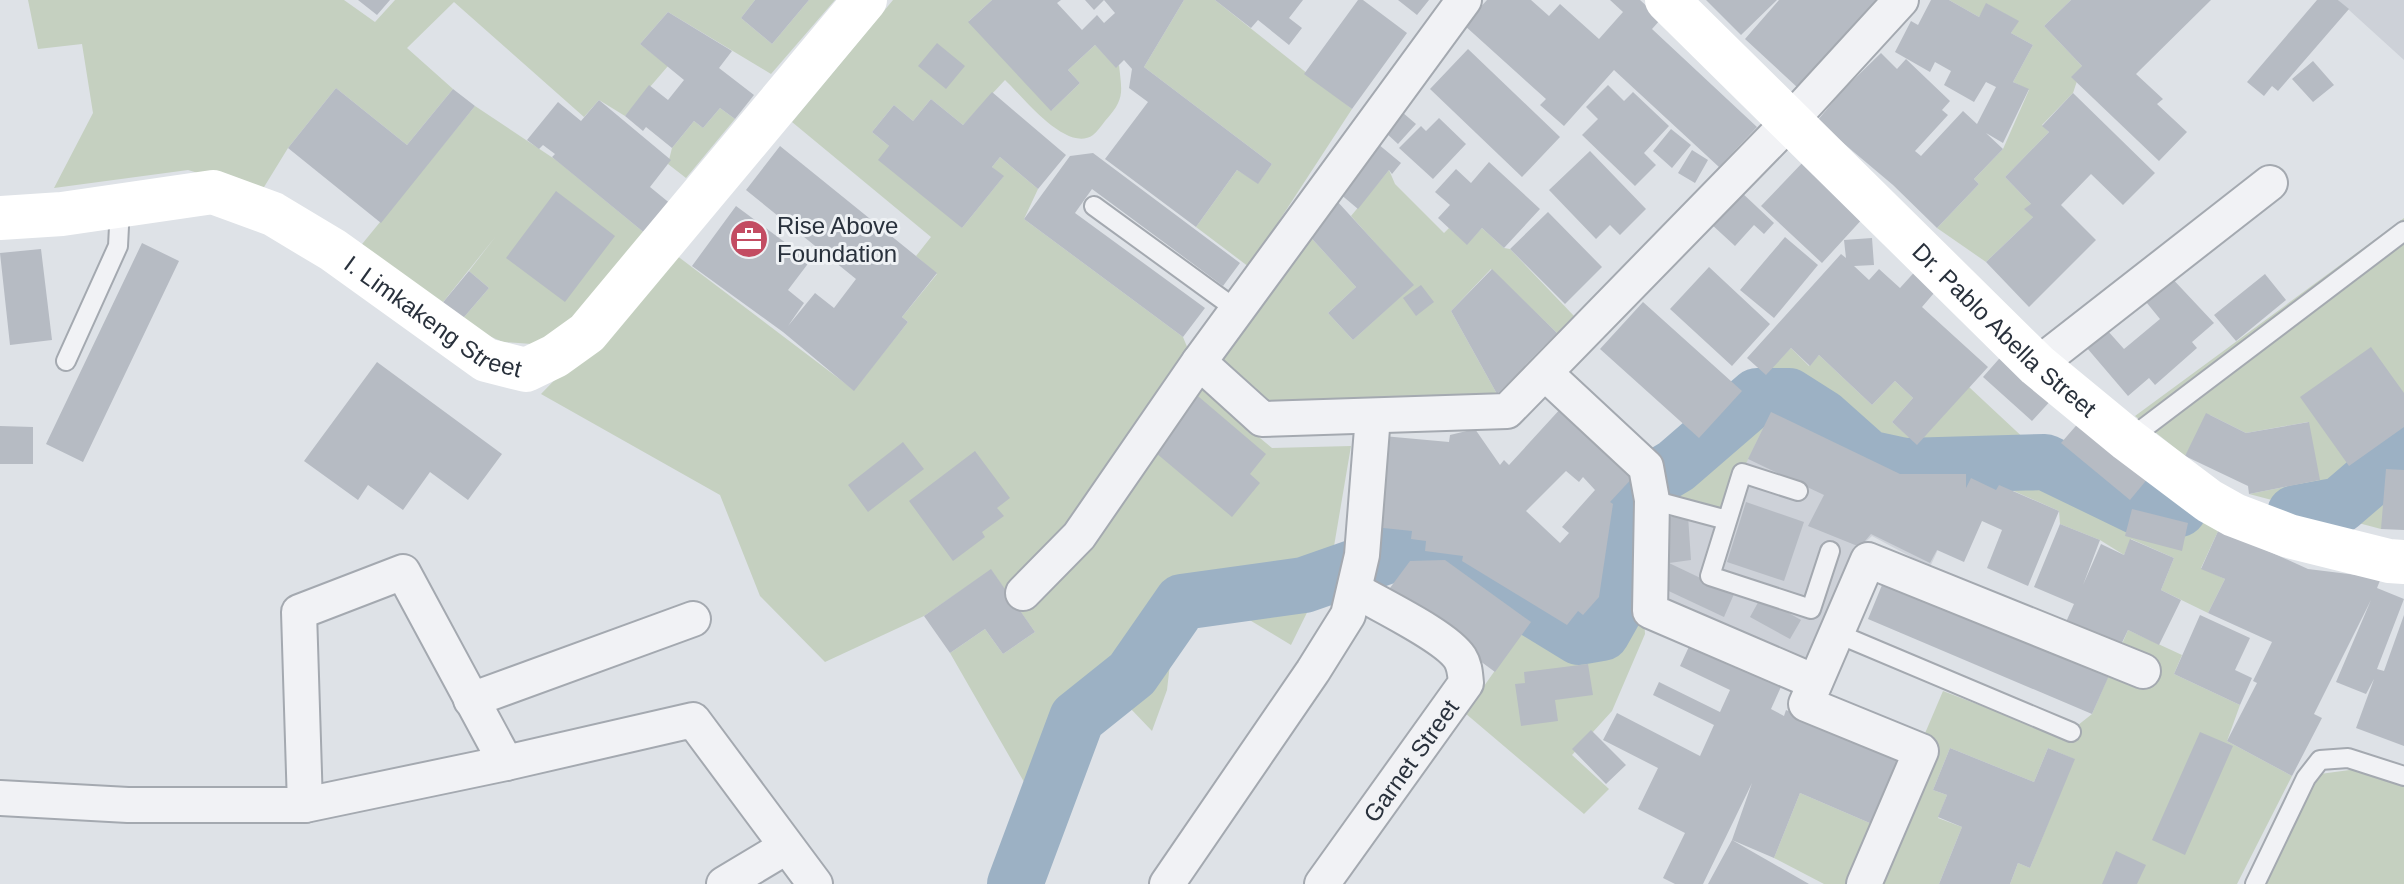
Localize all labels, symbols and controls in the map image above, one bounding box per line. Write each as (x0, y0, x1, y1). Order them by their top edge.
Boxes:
place label: Rise Above Foundation (777, 212, 898, 267)
office icon: Rise Above Foundation (728, 218, 770, 260)
street label: Dr. Pablo Abella Street (1908, 237, 2102, 422)
street label: I. Limkakeng Street (340, 250, 525, 382)
street label: Garnet Street (1358, 694, 1464, 827)

